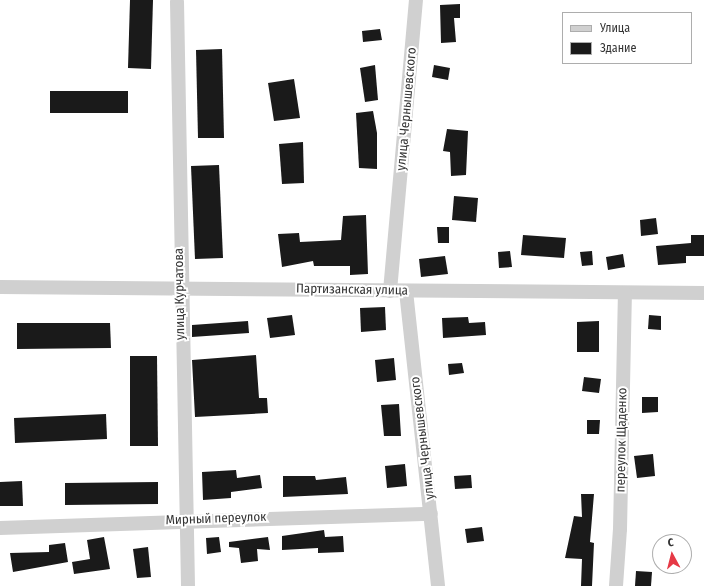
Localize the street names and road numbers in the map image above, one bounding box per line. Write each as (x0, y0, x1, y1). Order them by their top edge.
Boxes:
street label: улица Чернышевского (394, 47, 420, 171)
street label: улица Курчатова (171, 248, 189, 340)
street label: Партизанская улица (296, 281, 408, 299)
street label: улица Чернышевского (408, 376, 438, 500)
street label: переулок Щаденко (613, 387, 631, 493)
street label: Мирный переулок (165, 509, 267, 529)

